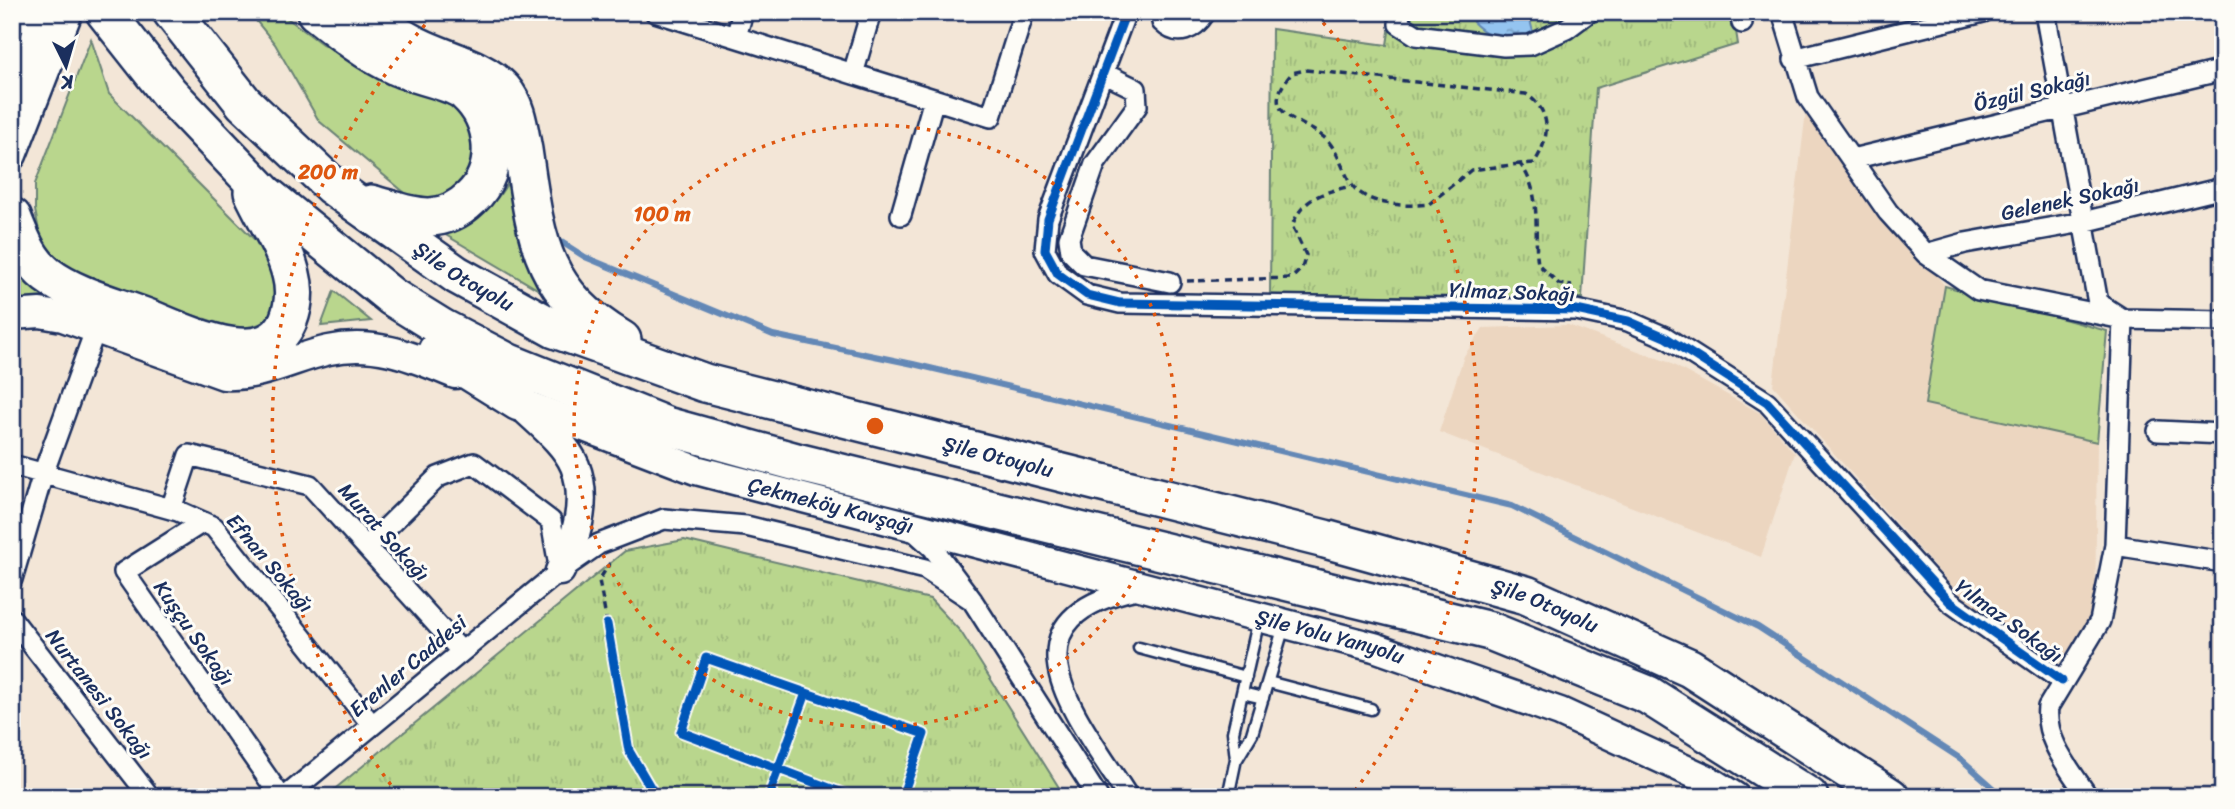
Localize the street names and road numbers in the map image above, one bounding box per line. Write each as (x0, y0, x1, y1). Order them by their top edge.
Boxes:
street label: Özgül Sokağı (1970, 59, 2094, 123)
street label: Gelenek Sokağı (1997, 166, 2143, 232)
street label: Şile Otoyolu (405, 230, 522, 322)
street label: Yılmaz Sokağı (1448, 271, 1576, 313)
street label: Şile Otoyolu (939, 425, 1058, 489)
street label: Çekmeköy Kavşağı (744, 465, 918, 545)
street label: Murat Sokağı (328, 473, 440, 591)
street label: Efnan Sokağı (216, 504, 324, 622)
street label: Şile Otoyolu (1487, 567, 1606, 644)
street label: Yılmaz Sokağı (1947, 569, 2071, 674)
street label: Kuşçu Sokağı (143, 572, 245, 694)
street label: Şile Yolu Yanyolu (1251, 598, 1411, 676)
street label: Erenler Caddesi (340, 604, 477, 727)
street label: Nurtanesi Sokağı (35, 620, 163, 768)

